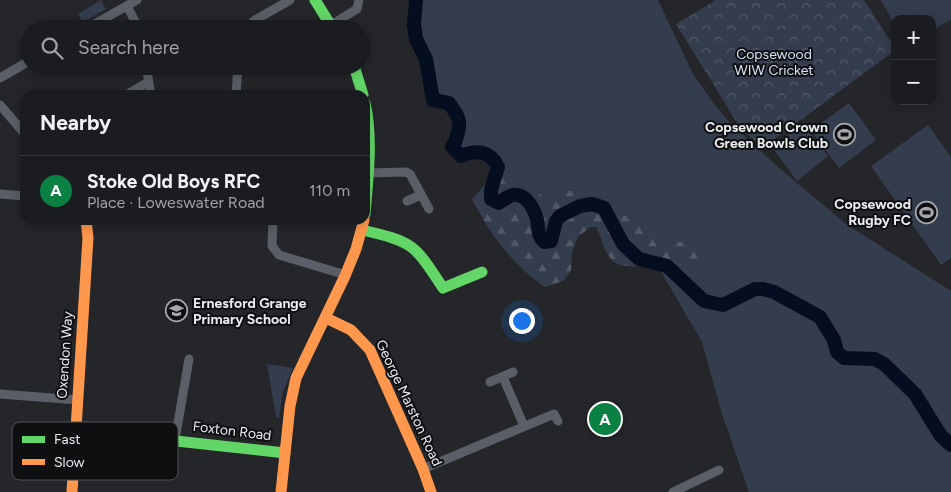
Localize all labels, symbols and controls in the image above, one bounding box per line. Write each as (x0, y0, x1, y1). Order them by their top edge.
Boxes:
map controls (891, 15, 936, 105)
button: + (891, 15, 936, 60)
search box (20, 20, 370, 75)
icon: search (38, 34, 66, 62)
text: Search here (78, 36, 180, 59)
park label: Copsewood WIW Cricket (734, 46, 814, 79)
button: − (891, 60, 936, 105)
text: Nearby (40, 110, 111, 135)
place label: Copsewood Crown Green Bowls Club (705, 119, 828, 152)
sports icon: Copsewood Crown Green Bowls Club (832, 123, 856, 147)
text: Stoke Old Boys RFC (87, 170, 260, 193)
text: A (50, 181, 62, 200)
text: 110 m (309, 181, 350, 200)
text: Place · Loweswater Road (87, 193, 265, 212)
place label: Copsewood Rugby FC (834, 196, 911, 229)
sports icon: Copsewood Rugby FC (915, 200, 939, 224)
place label: Ernesford Grange Primary School (193, 295, 307, 328)
school or university icon: Ernesford Grange Primary School (165, 299, 189, 323)
your location (509, 308, 535, 334)
street label: Oxendon Way (53, 310, 77, 399)
street label: George Marston Road (372, 337, 446, 469)
pin: A (589, 400, 621, 438)
street label: Foxton Road (192, 418, 272, 444)
legend (12, 422, 178, 480)
text: Fast (54, 431, 80, 448)
text: Slow (54, 454, 85, 471)

